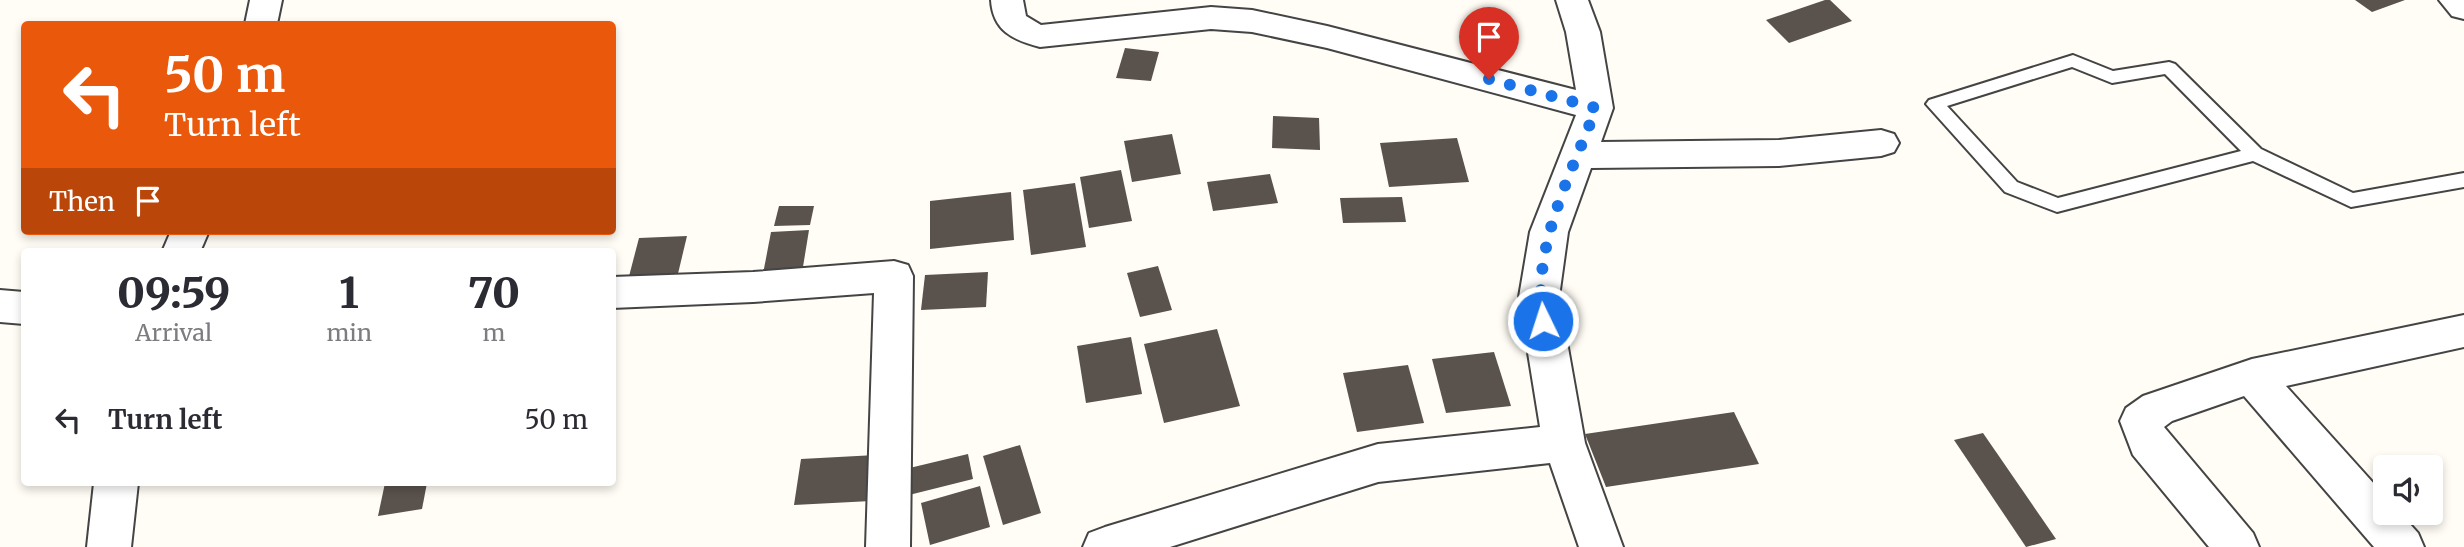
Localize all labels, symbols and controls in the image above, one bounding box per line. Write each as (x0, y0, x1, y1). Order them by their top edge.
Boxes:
pin (1459, 7, 1519, 79)
icon: arrive (1470, 18, 1508, 56)
text: 50 m (164, 44, 285, 105)
icon: left (49, 49, 140, 140)
text: Turn left (164, 105, 301, 145)
icon: arrive (129, 182, 167, 220)
text: Then (49, 185, 115, 218)
text: 09:59 (117, 267, 230, 319)
text: 1 (339, 267, 359, 319)
text: 70 (468, 267, 520, 319)
position arrow (1506, 284, 1580, 358)
text: Arrival (135, 318, 212, 347)
text: min (326, 318, 372, 347)
text: m (483, 318, 505, 347)
icon: left (49, 401, 87, 439)
text: Turn left (108, 403, 222, 436)
text: 50 m (524, 403, 588, 436)
map controls (2373, 455, 2443, 525)
button: sound (2373, 455, 2443, 525)

